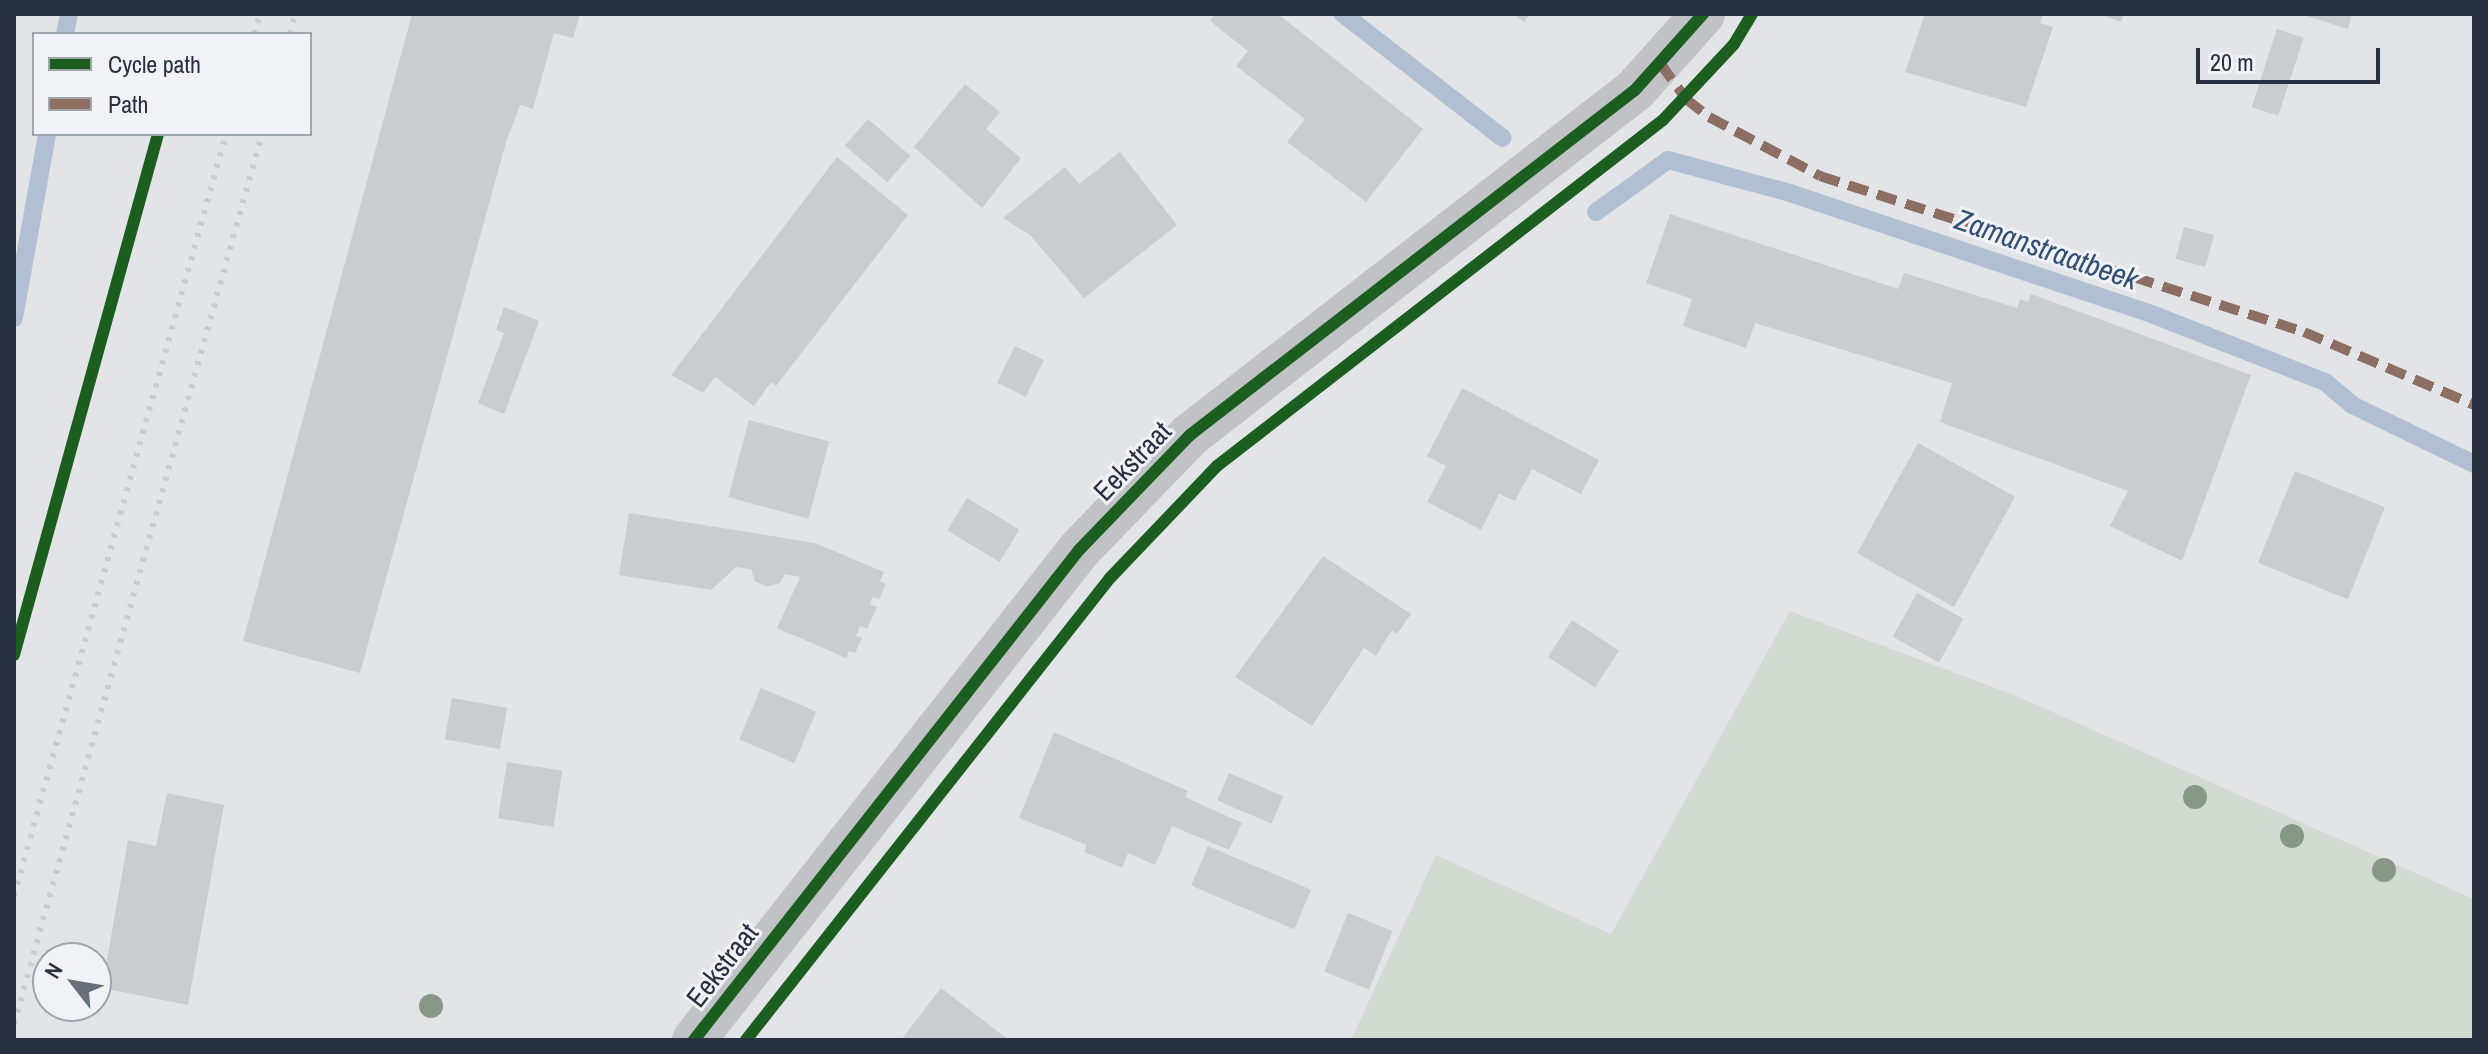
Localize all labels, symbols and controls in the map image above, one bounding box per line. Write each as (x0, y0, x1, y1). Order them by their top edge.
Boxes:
legend (32, 32, 312, 136)
scale bar (2200, 32, 2384, 82)
text: 20 m (2210, 46, 2254, 78)
text: Cycle path (108, 48, 201, 80)
text: Path (108, 88, 149, 120)
water label: Zamanstraatbeek (1951, 201, 2143, 297)
street label: Eekstraat (1086, 414, 1178, 508)
street label: Eekstraat (679, 916, 765, 1014)
north arrow (32, 942, 112, 1022)
text: N (37, 957, 69, 984)

